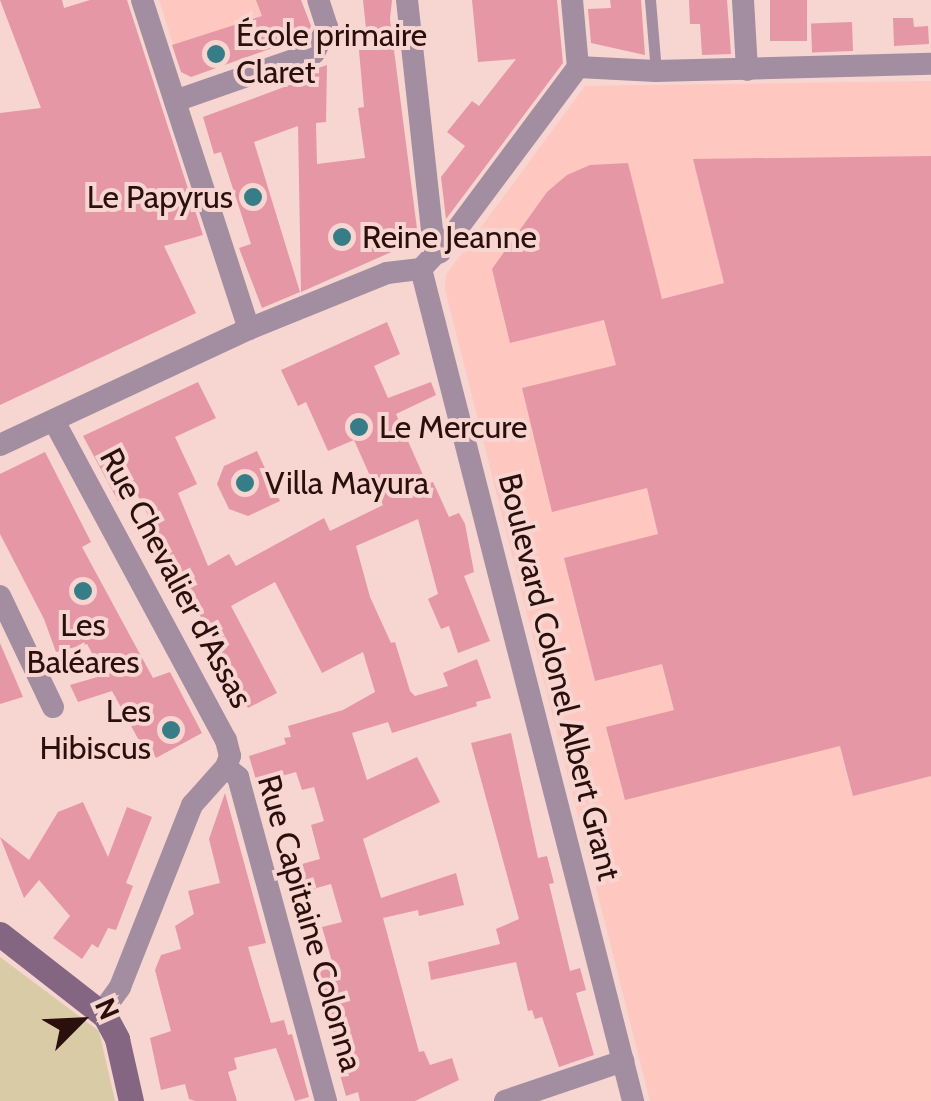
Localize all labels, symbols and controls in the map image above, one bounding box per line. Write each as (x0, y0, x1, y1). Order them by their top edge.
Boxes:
place label: École primaire Claret (236, 17, 427, 92)
marker: École primaire Claret (205, 43, 227, 65)
place label: Le Papyrus (87, 178, 233, 216)
marker: Le Papyrus (242, 186, 264, 208)
place label: Reine Jeanne (362, 218, 537, 256)
marker: Reine Jeanne (331, 226, 353, 248)
place label: Le Mercure (379, 408, 527, 446)
marker: Le Mercure (348, 416, 370, 438)
street label: Rue Chevalier d'Assas (91, 442, 261, 714)
place label: Villa Mayura (265, 464, 429, 502)
street label: Boulevard Colonel Albert Grant (490, 470, 628, 884)
marker: Villa Mayura (234, 472, 256, 494)
marker: Les Baléares (72, 580, 94, 602)
place label: Les Baléares (27, 607, 139, 682)
place label: Les Hibiscus (40, 693, 151, 768)
marker: Les Hibiscus (160, 719, 182, 741)
street label: Rue Capitaine Colonna (249, 770, 371, 1076)
north arrow (30, 971, 130, 1071)
text: N (88, 993, 127, 1025)

